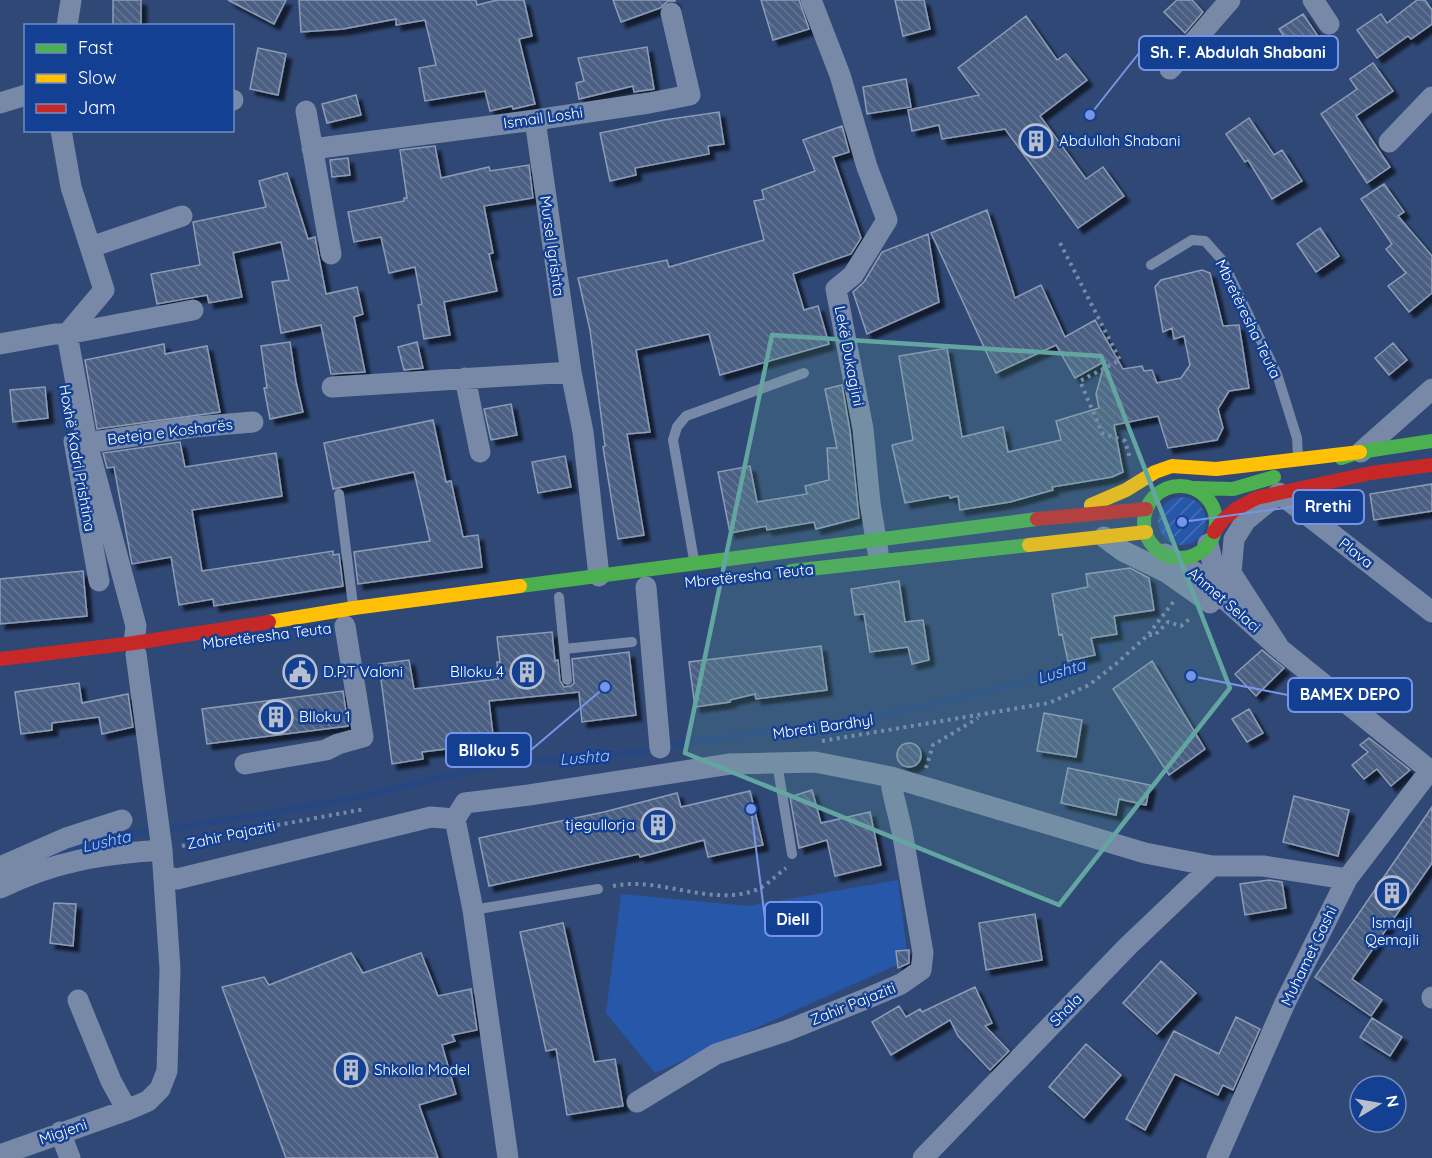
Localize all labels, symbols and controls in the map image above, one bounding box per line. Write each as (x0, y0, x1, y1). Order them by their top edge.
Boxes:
legend (24, 24, 234, 132)
text: Fast (78, 36, 113, 59)
callout: Sh. F. Abdulah Shabani (1139, 36, 1338, 70)
text: Sh. F. Abdulah Shabani (1150, 42, 1326, 62)
text: Slow (78, 66, 116, 89)
text: Jam (78, 96, 116, 119)
street label: Ismail Loshi (502, 103, 584, 132)
building icon: Abdullah Shabani (1018, 123, 1054, 159)
place label: Abdullah Shabani (1059, 131, 1180, 150)
street label: Mursel Igrishta (536, 194, 569, 298)
street label: Mbretëresha Teuta (1211, 256, 1285, 381)
street label: Lekë Dukagjini (830, 304, 869, 408)
street label: Hoxhë Kadri Prishtina (55, 383, 100, 533)
street label: Beteja e Kosharës (106, 414, 234, 449)
callout: Rrethi (1293, 490, 1364, 524)
text: Rrethi (1305, 496, 1351, 516)
street label: Plava (1335, 533, 1377, 572)
street label: Mbretëresha Teuta (683, 559, 815, 592)
street label: Ahmet Selaci (1184, 563, 1265, 636)
street label: Mbretëresha Teuta (201, 618, 333, 653)
public building icon: D.P.T Valoni (282, 654, 318, 690)
building icon: Blloku 4 (509, 654, 545, 690)
water label: Lushta (1034, 654, 1089, 688)
place label: D.P.T Valoni (323, 662, 403, 681)
place label: Blloku 4 (450, 662, 504, 681)
callout: BAMEX DEPO (1288, 678, 1412, 712)
text: BAMEX DEPO (1300, 684, 1400, 704)
building icon: Blloku 1 (258, 699, 294, 735)
place label: Blloku 1 (299, 707, 351, 726)
street label: Mbreti Bardhyl (771, 710, 875, 743)
callout: Blloku 5 (446, 733, 531, 767)
text: Blloku 5 (458, 740, 520, 760)
water label: Lushta (559, 745, 611, 769)
building icon: tjegullorja (640, 807, 676, 843)
place label: tjegullorja (565, 815, 635, 834)
street label: Zahir Pajaziti (185, 816, 277, 853)
water label: Lushta (80, 825, 134, 856)
building icon: Ismajl Qemajli (1374, 875, 1410, 911)
callout: Diell (765, 902, 822, 936)
street label: Muhamet Gashi (1276, 903, 1341, 1009)
text: Diell (776, 909, 810, 929)
place label: Ismajl Qemajli (1365, 913, 1419, 949)
street label: Zahir Pajaziti (807, 978, 898, 1029)
street label: Shala (1045, 989, 1086, 1030)
building icon: Shkolla Model (333, 1052, 369, 1088)
place label: Shkolla Model (374, 1060, 470, 1079)
north arrow (1348, 1074, 1408, 1134)
text: N (1382, 1093, 1404, 1109)
street label: Migjeni (36, 1114, 89, 1149)

